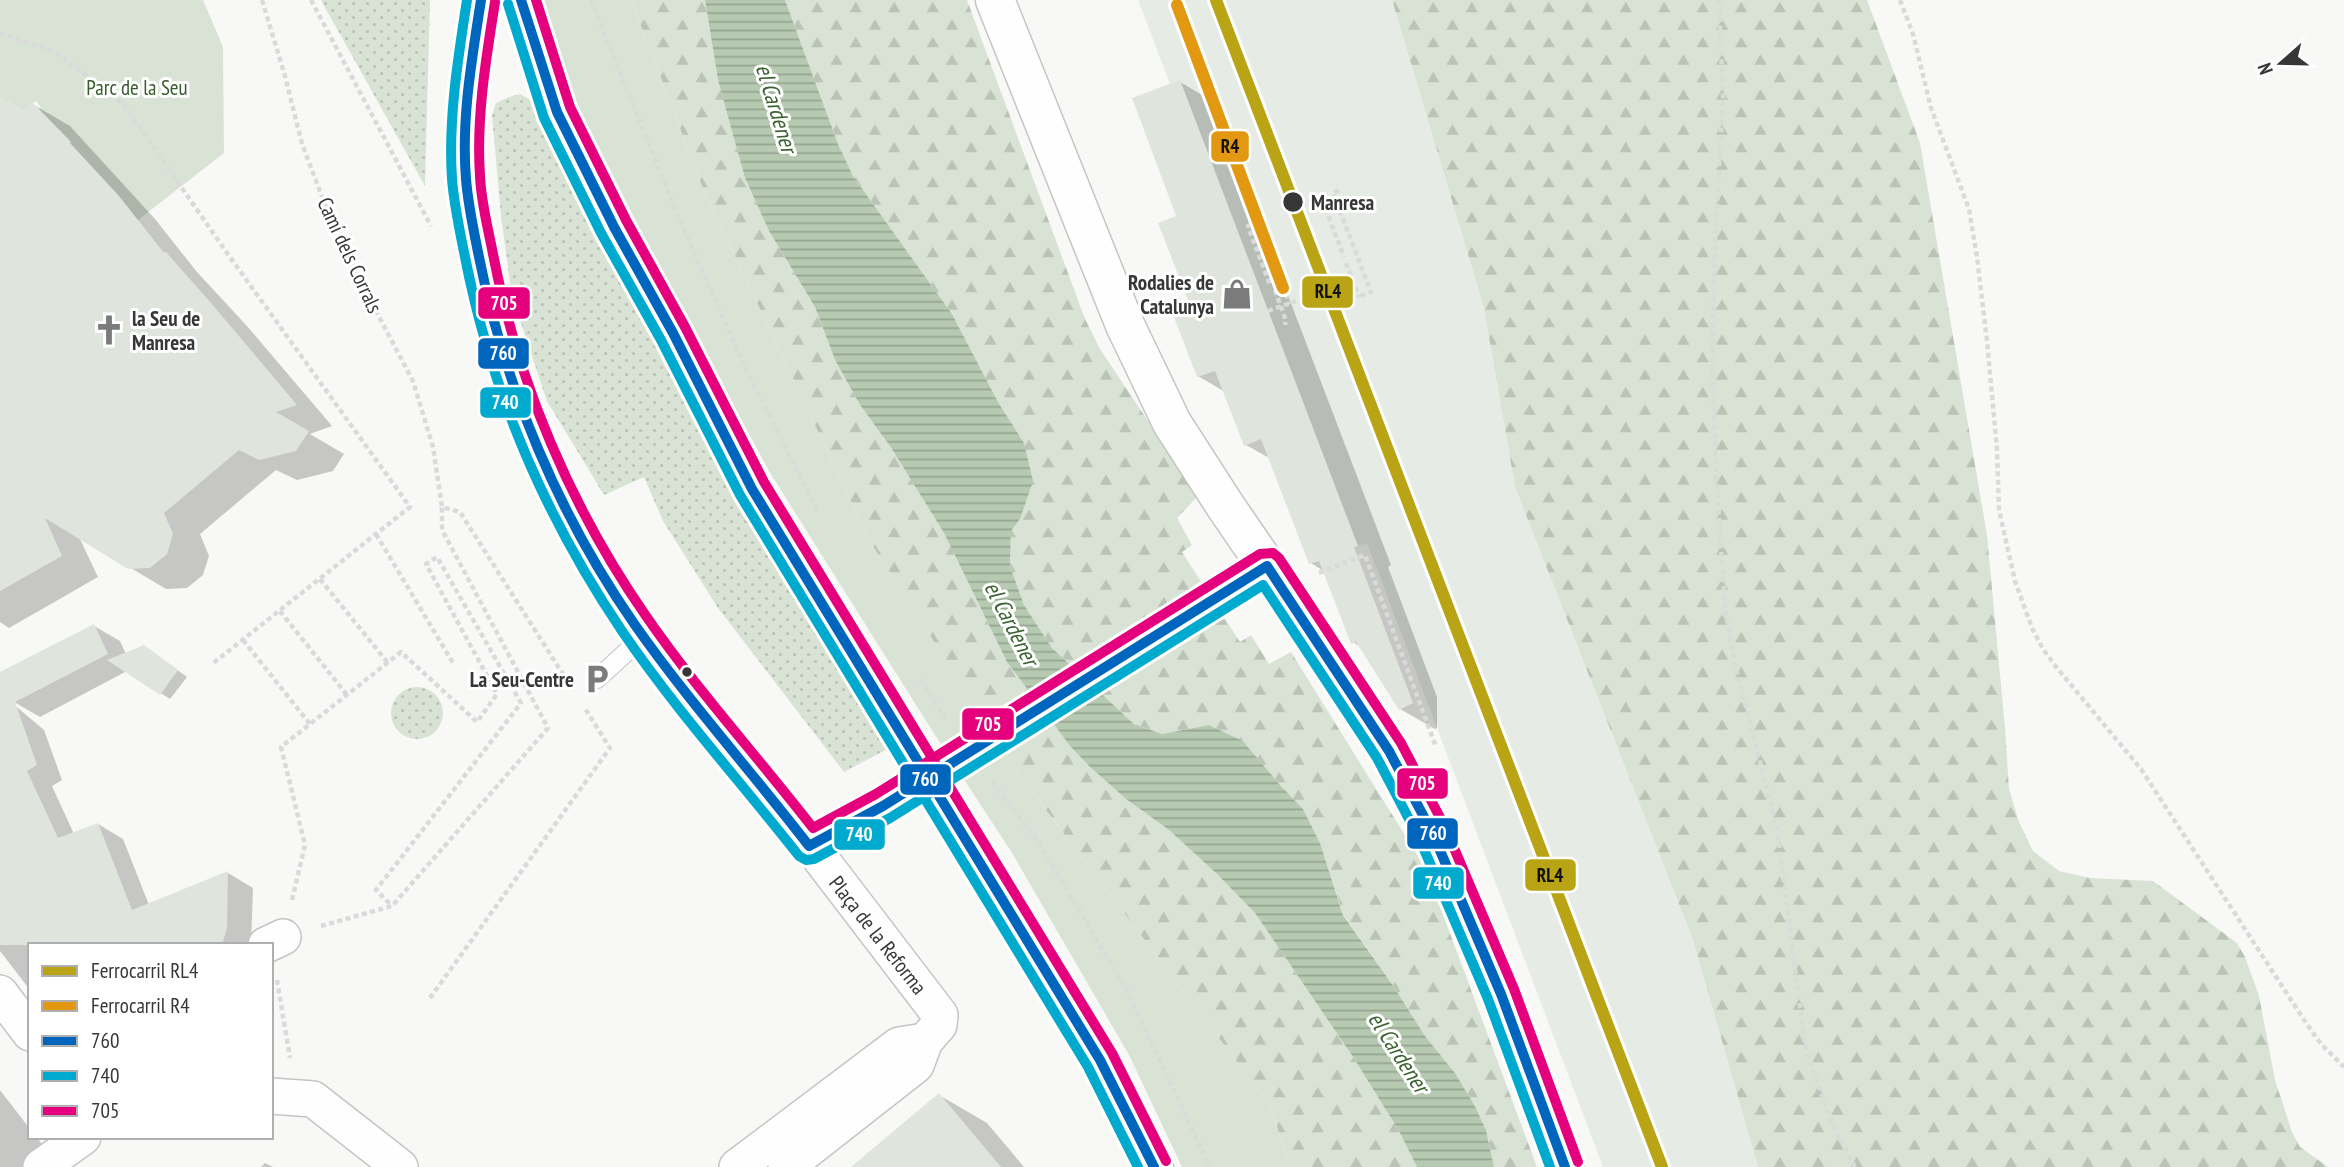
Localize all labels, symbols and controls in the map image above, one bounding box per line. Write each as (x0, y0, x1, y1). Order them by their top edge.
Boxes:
north arrow (2246, 28, 2316, 98)
water label: el Cardener (750, 60, 805, 159)
text: N (2252, 60, 2278, 78)
park label: Parc de la Seu (86, 74, 188, 101)
line badge: R4 (1210, 130, 1250, 163)
text: R4 (1221, 134, 1239, 158)
place label: Manresa (1311, 189, 1375, 216)
marker: Manresa (1281, 190, 1305, 214)
street label: Camí dels Corrals (311, 193, 389, 317)
place label: Rodalies de Catalunya (1128, 269, 1214, 320)
line badge: RL4 (1301, 275, 1354, 309)
shop icon: Rodalies de Catalunya (1220, 277, 1254, 311)
text: RL4 (1315, 279, 1341, 303)
line badge: 705 (477, 286, 531, 320)
text: 705 (490, 291, 518, 315)
place label: la Seu de Manresa (132, 305, 200, 356)
church icon: la Seu de Manresa (92, 313, 126, 347)
line badge: 760 (477, 337, 530, 370)
text: 760 (489, 341, 517, 365)
line badge: 740 (479, 386, 532, 419)
text: 740 (491, 390, 519, 414)
water label: el Cardener (978, 576, 1047, 673)
parking icon: La Seu-Centre (580, 662, 614, 696)
unlabelled marker (680, 665, 694, 679)
place label: La Seu-Centre (470, 666, 574, 693)
line badge: 705 (961, 707, 1015, 741)
text: 705 (974, 712, 1002, 736)
line badge: 760 (899, 763, 952, 796)
text: 760 (911, 767, 939, 791)
line badge: 705 (1396, 767, 1449, 800)
text: 705 (1408, 771, 1436, 795)
line badge: 760 (1406, 817, 1459, 850)
line badge: 740 (833, 818, 886, 851)
text: 760 (1419, 821, 1447, 845)
text: 740 (845, 822, 873, 846)
line badge: RL4 (1524, 858, 1577, 892)
text: RL4 (1537, 863, 1563, 887)
line badge: 740 (1412, 866, 1465, 900)
street label: Plaça de la Reforma (823, 870, 933, 1000)
text: 740 (1424, 871, 1452, 895)
legend (28, 943, 273, 1139)
text: Ferrocarril RL4 (91, 957, 199, 984)
text: Ferrocarril R4 (91, 992, 190, 1019)
water label: el Cardener (1362, 1006, 1438, 1101)
text: 760 (91, 1027, 119, 1054)
text: 740 (91, 1062, 119, 1089)
text: 705 (91, 1097, 119, 1124)

